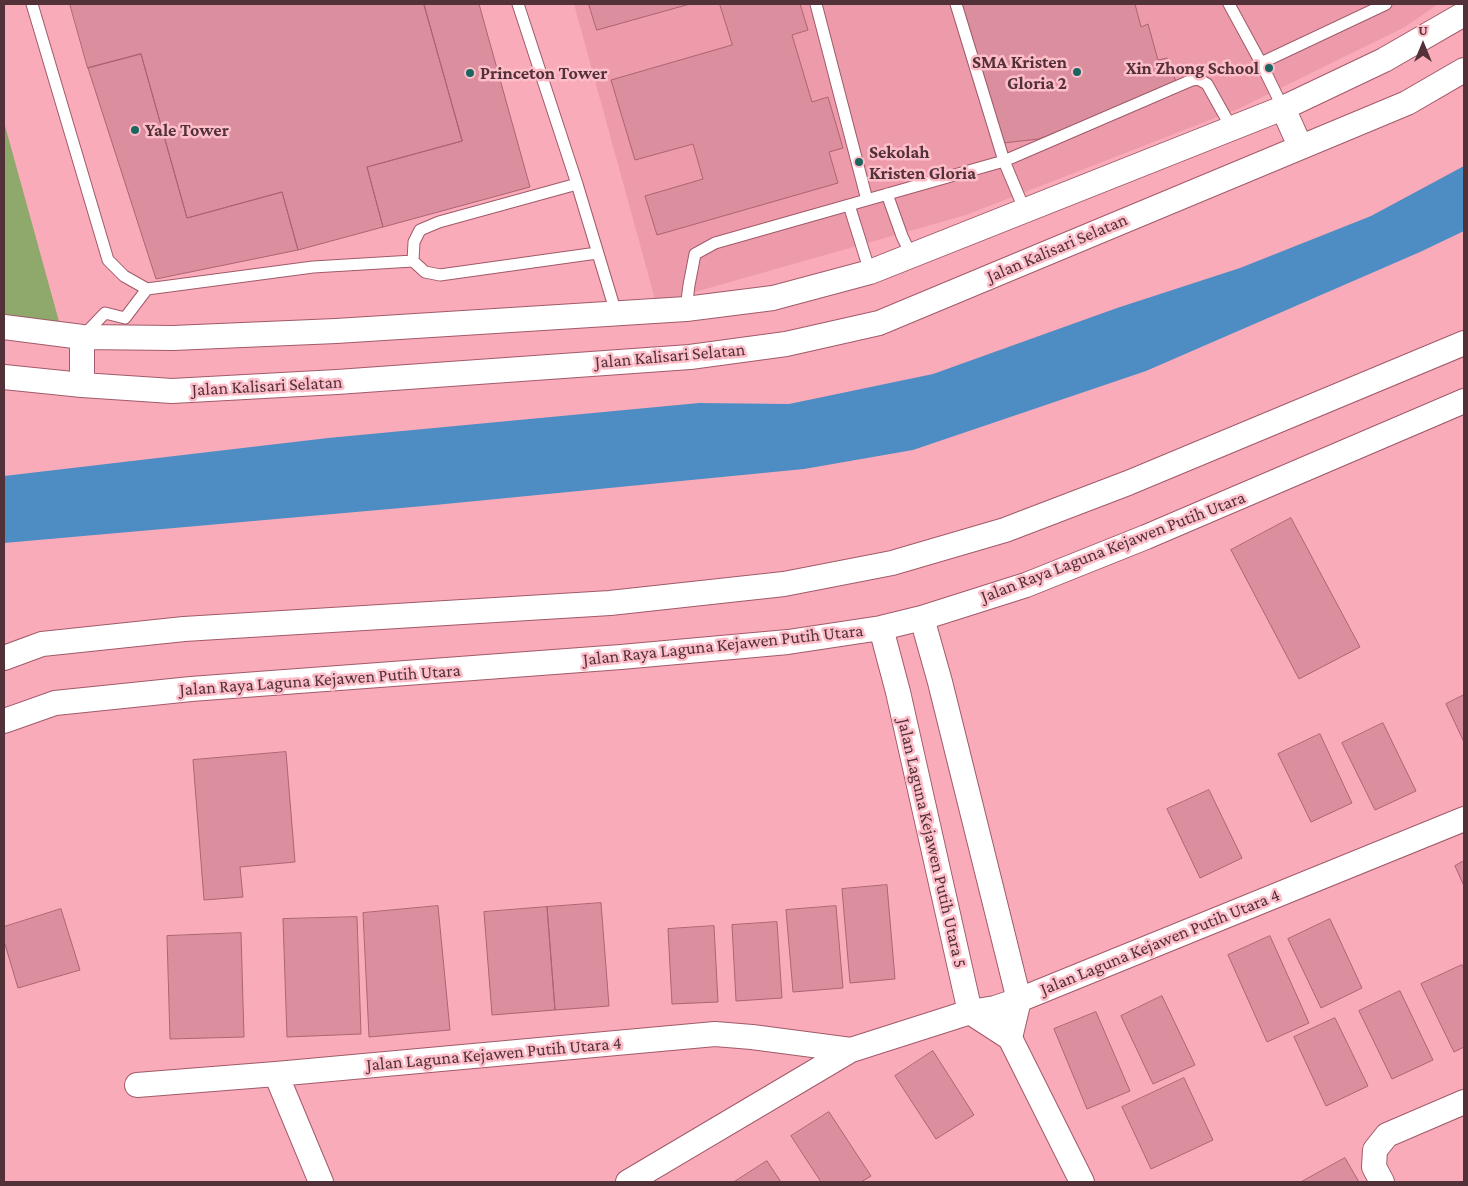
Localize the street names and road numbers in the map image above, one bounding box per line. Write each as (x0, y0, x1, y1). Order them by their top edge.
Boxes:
street label: Jalan Kalisari Selatan (983, 209, 1131, 287)
street label: Jalan Kalisari Selatan (594, 339, 746, 373)
street label: Jalan Kalisari Selatan (191, 371, 343, 401)
street label: Jalan Raya Laguna Kejawen Putih Utara (978, 486, 1248, 608)
street label: Jalan Raya Laguna Kejawen Putih Utara (582, 620, 864, 670)
street label: Jalan Raya Laguna Kejawen Putih Utara (179, 659, 461, 701)
street label: Jalan Laguna Kejawen Putih Utara 5 (893, 716, 971, 970)
street label: Jalan Laguna Kejawen Putih Utara 4 (1037, 884, 1283, 1000)
street label: Jalan Laguna Kejawen Putih Utara 4 (365, 1032, 623, 1076)

